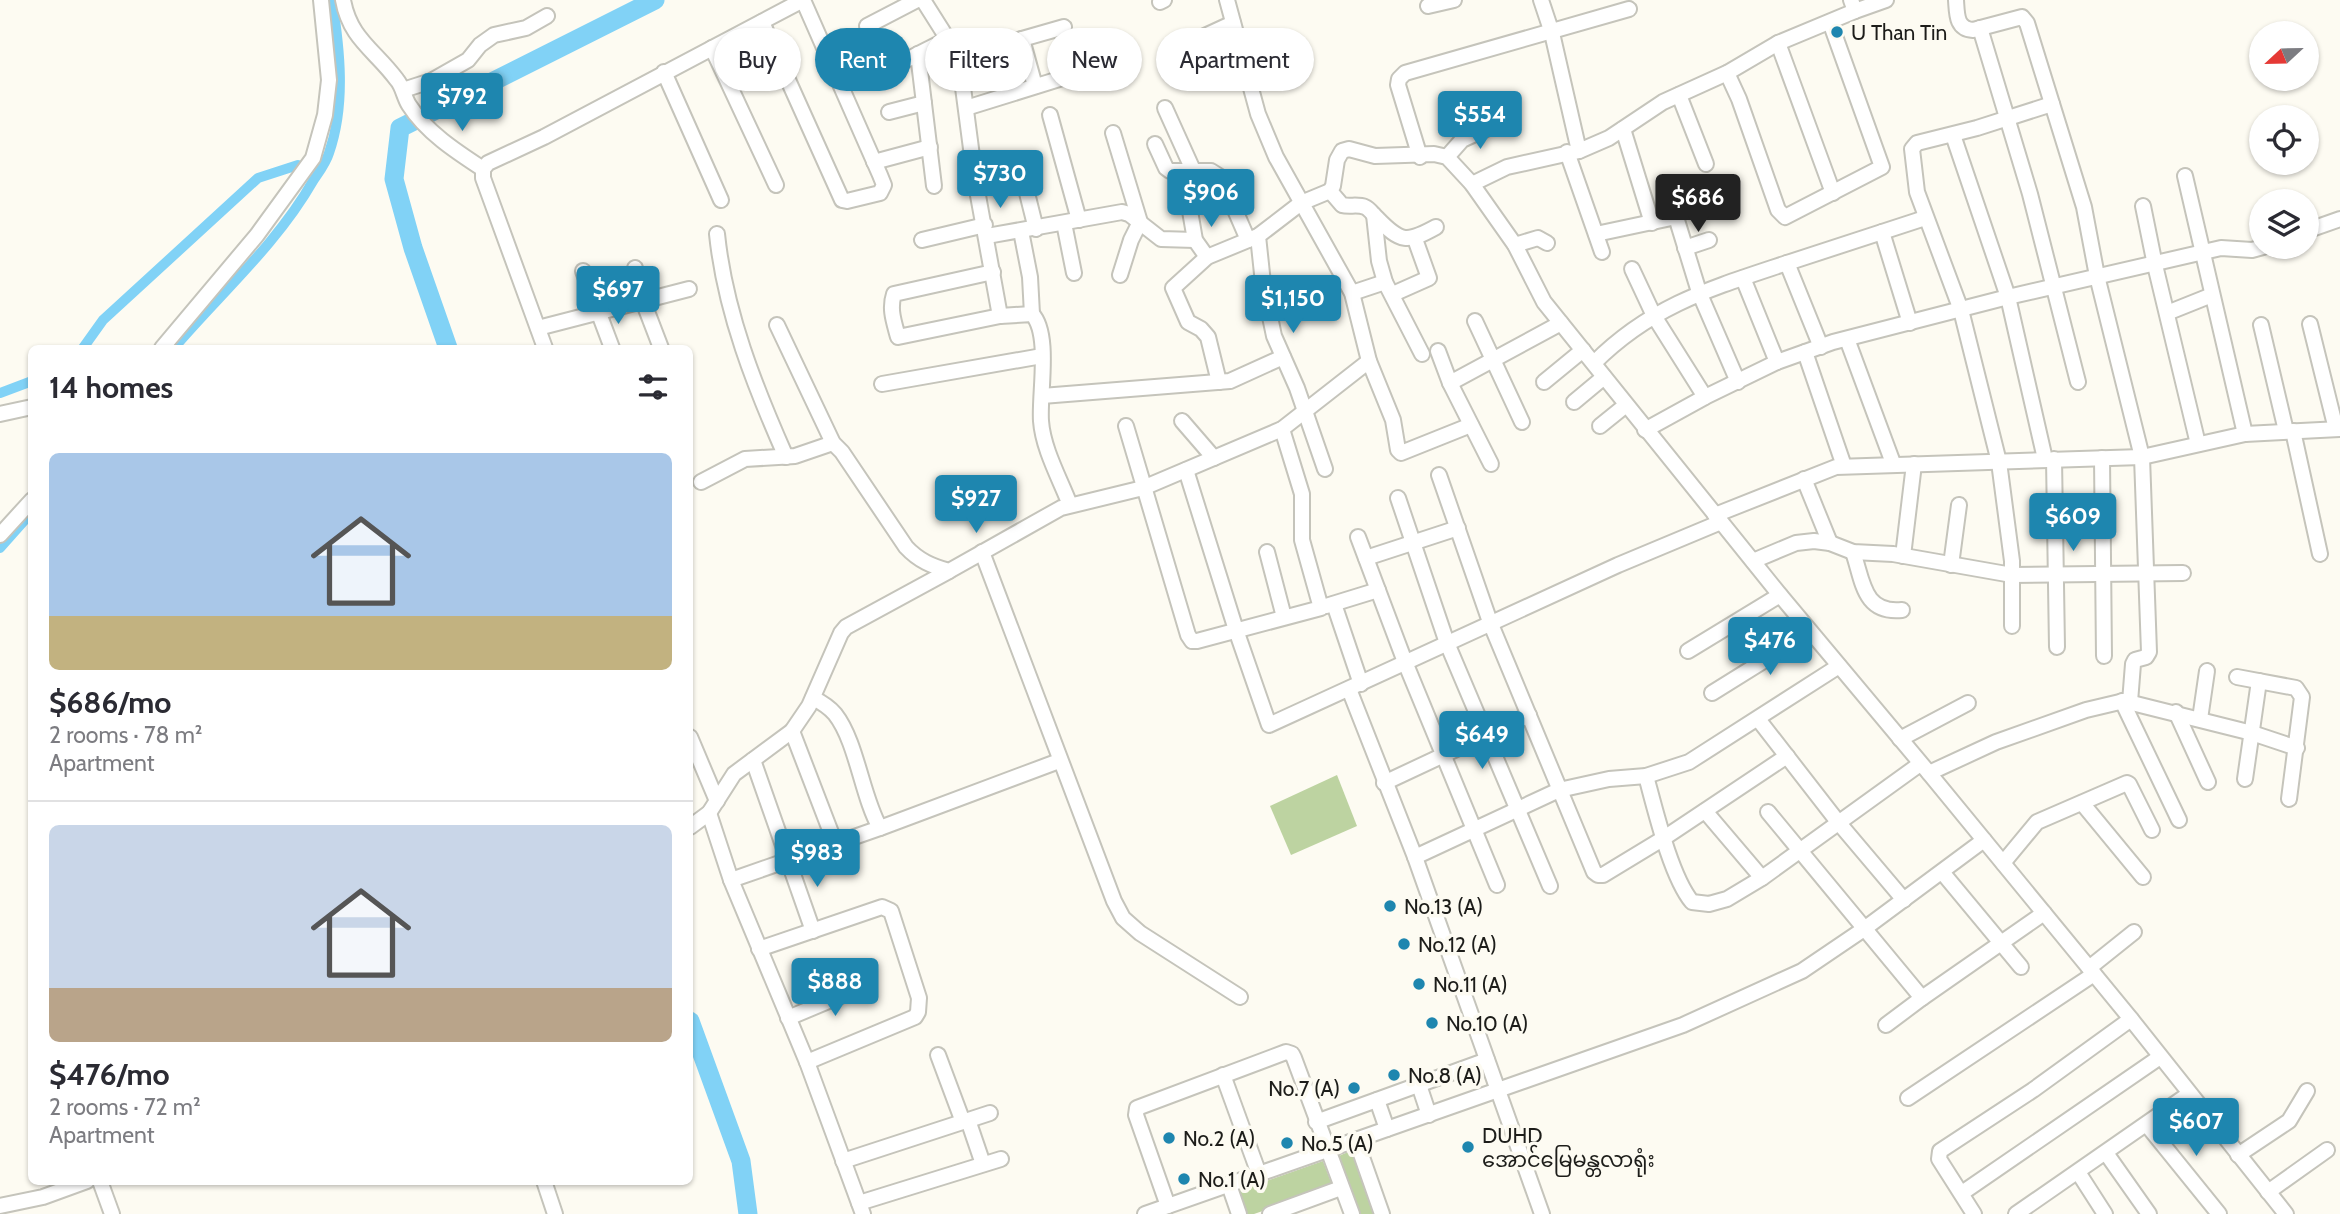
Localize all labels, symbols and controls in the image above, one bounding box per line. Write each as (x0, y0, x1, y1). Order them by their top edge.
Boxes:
place label: U Than Tin (1851, 20, 1947, 45)
north arrow (2249, 21, 2319, 91)
map controls (2249, 21, 2319, 259)
marker: U Than Tin (1829, 24, 1845, 40)
chip: Buy (714, 28, 801, 91)
chip: Rent (815, 28, 911, 91)
chip: Filters (925, 28, 1033, 91)
chip: New (1047, 28, 1142, 91)
chip: Apartment (1156, 28, 1314, 91)
pin: $792 (421, 74, 503, 133)
text: $792 (437, 82, 487, 110)
pin: $554 (1439, 92, 1521, 151)
text: $554 (1454, 100, 1506, 128)
button: locate (2249, 105, 2319, 175)
pin: $730 (959, 150, 1041, 210)
text: $730 (973, 159, 1027, 187)
pin: $906 (1170, 170, 1252, 229)
pin: $686 (1657, 174, 1739, 234)
text: $906 (1183, 178, 1239, 206)
text: $686 (1671, 183, 1725, 211)
button: layers (2249, 189, 2319, 259)
pin: $697 (577, 266, 659, 326)
text: $697 (593, 275, 643, 303)
pin: $1,150 (1236, 276, 1350, 335)
text: $1,150 (1261, 284, 1325, 312)
icon: filters (634, 368, 672, 406)
text: 14 homes (49, 369, 173, 406)
pin: $927 (935, 476, 1017, 535)
text: $927 (951, 484, 1001, 512)
pin: $609 (2032, 494, 2114, 553)
icon: home (298, 498, 424, 624)
text: $609 (2045, 502, 2101, 530)
pin: $476 (1729, 618, 1811, 677)
text: $476 (1744, 626, 1796, 654)
text: $686/mo (49, 684, 171, 721)
pin: $649 (1441, 712, 1523, 771)
text: $649 (1455, 720, 1509, 748)
text: 2 rooms · 78 m² (49, 721, 203, 749)
text: Apartment (49, 749, 154, 777)
pin: $983 (776, 830, 858, 889)
text: $983 (791, 838, 843, 866)
icon: home (298, 870, 424, 996)
place label: No.13 (A) (1404, 894, 1483, 919)
marker: No.13 (A) (1382, 898, 1398, 914)
place label: No.12 (A) (1418, 932, 1497, 957)
marker: No.12 (A) (1396, 936, 1412, 952)
pin: $888 (794, 958, 876, 1018)
text: $888 (807, 967, 863, 995)
place label: No.11 (A) (1433, 972, 1508, 997)
marker: No.11 (A) (1411, 976, 1427, 992)
place label: No.10 (A) (1446, 1011, 1528, 1036)
marker: No.10 (A) (1424, 1015, 1440, 1031)
text: $476/mo (49, 1056, 170, 1093)
place label: No.8 (A) (1408, 1063, 1482, 1088)
marker: No.8 (A) (1386, 1067, 1402, 1083)
place label: No.7 (A) (1268, 1076, 1340, 1101)
marker: No.7 (A) (1346, 1080, 1362, 1096)
text: 2 rooms · 72 m² (49, 1093, 201, 1121)
pin: $607 (2155, 1098, 2237, 1158)
text: $607 (2169, 1107, 2223, 1135)
text: Apartment (49, 1121, 154, 1149)
place label: DUHD အောင်မြေမန္တလာရုံး (1482, 1123, 1655, 1177)
place label: No.2 (A) (1183, 1126, 1255, 1151)
marker: No.2 (A) (1161, 1130, 1177, 1146)
place label: No.5 (A) (1301, 1131, 1374, 1156)
marker: No.5 (A) (1279, 1135, 1295, 1151)
marker: DUHD အောင်မြေမန္တလာရုံး (1460, 1139, 1476, 1155)
place label: No.1 (A) (1198, 1167, 1266, 1192)
marker: No.1 (A) (1176, 1171, 1192, 1187)

